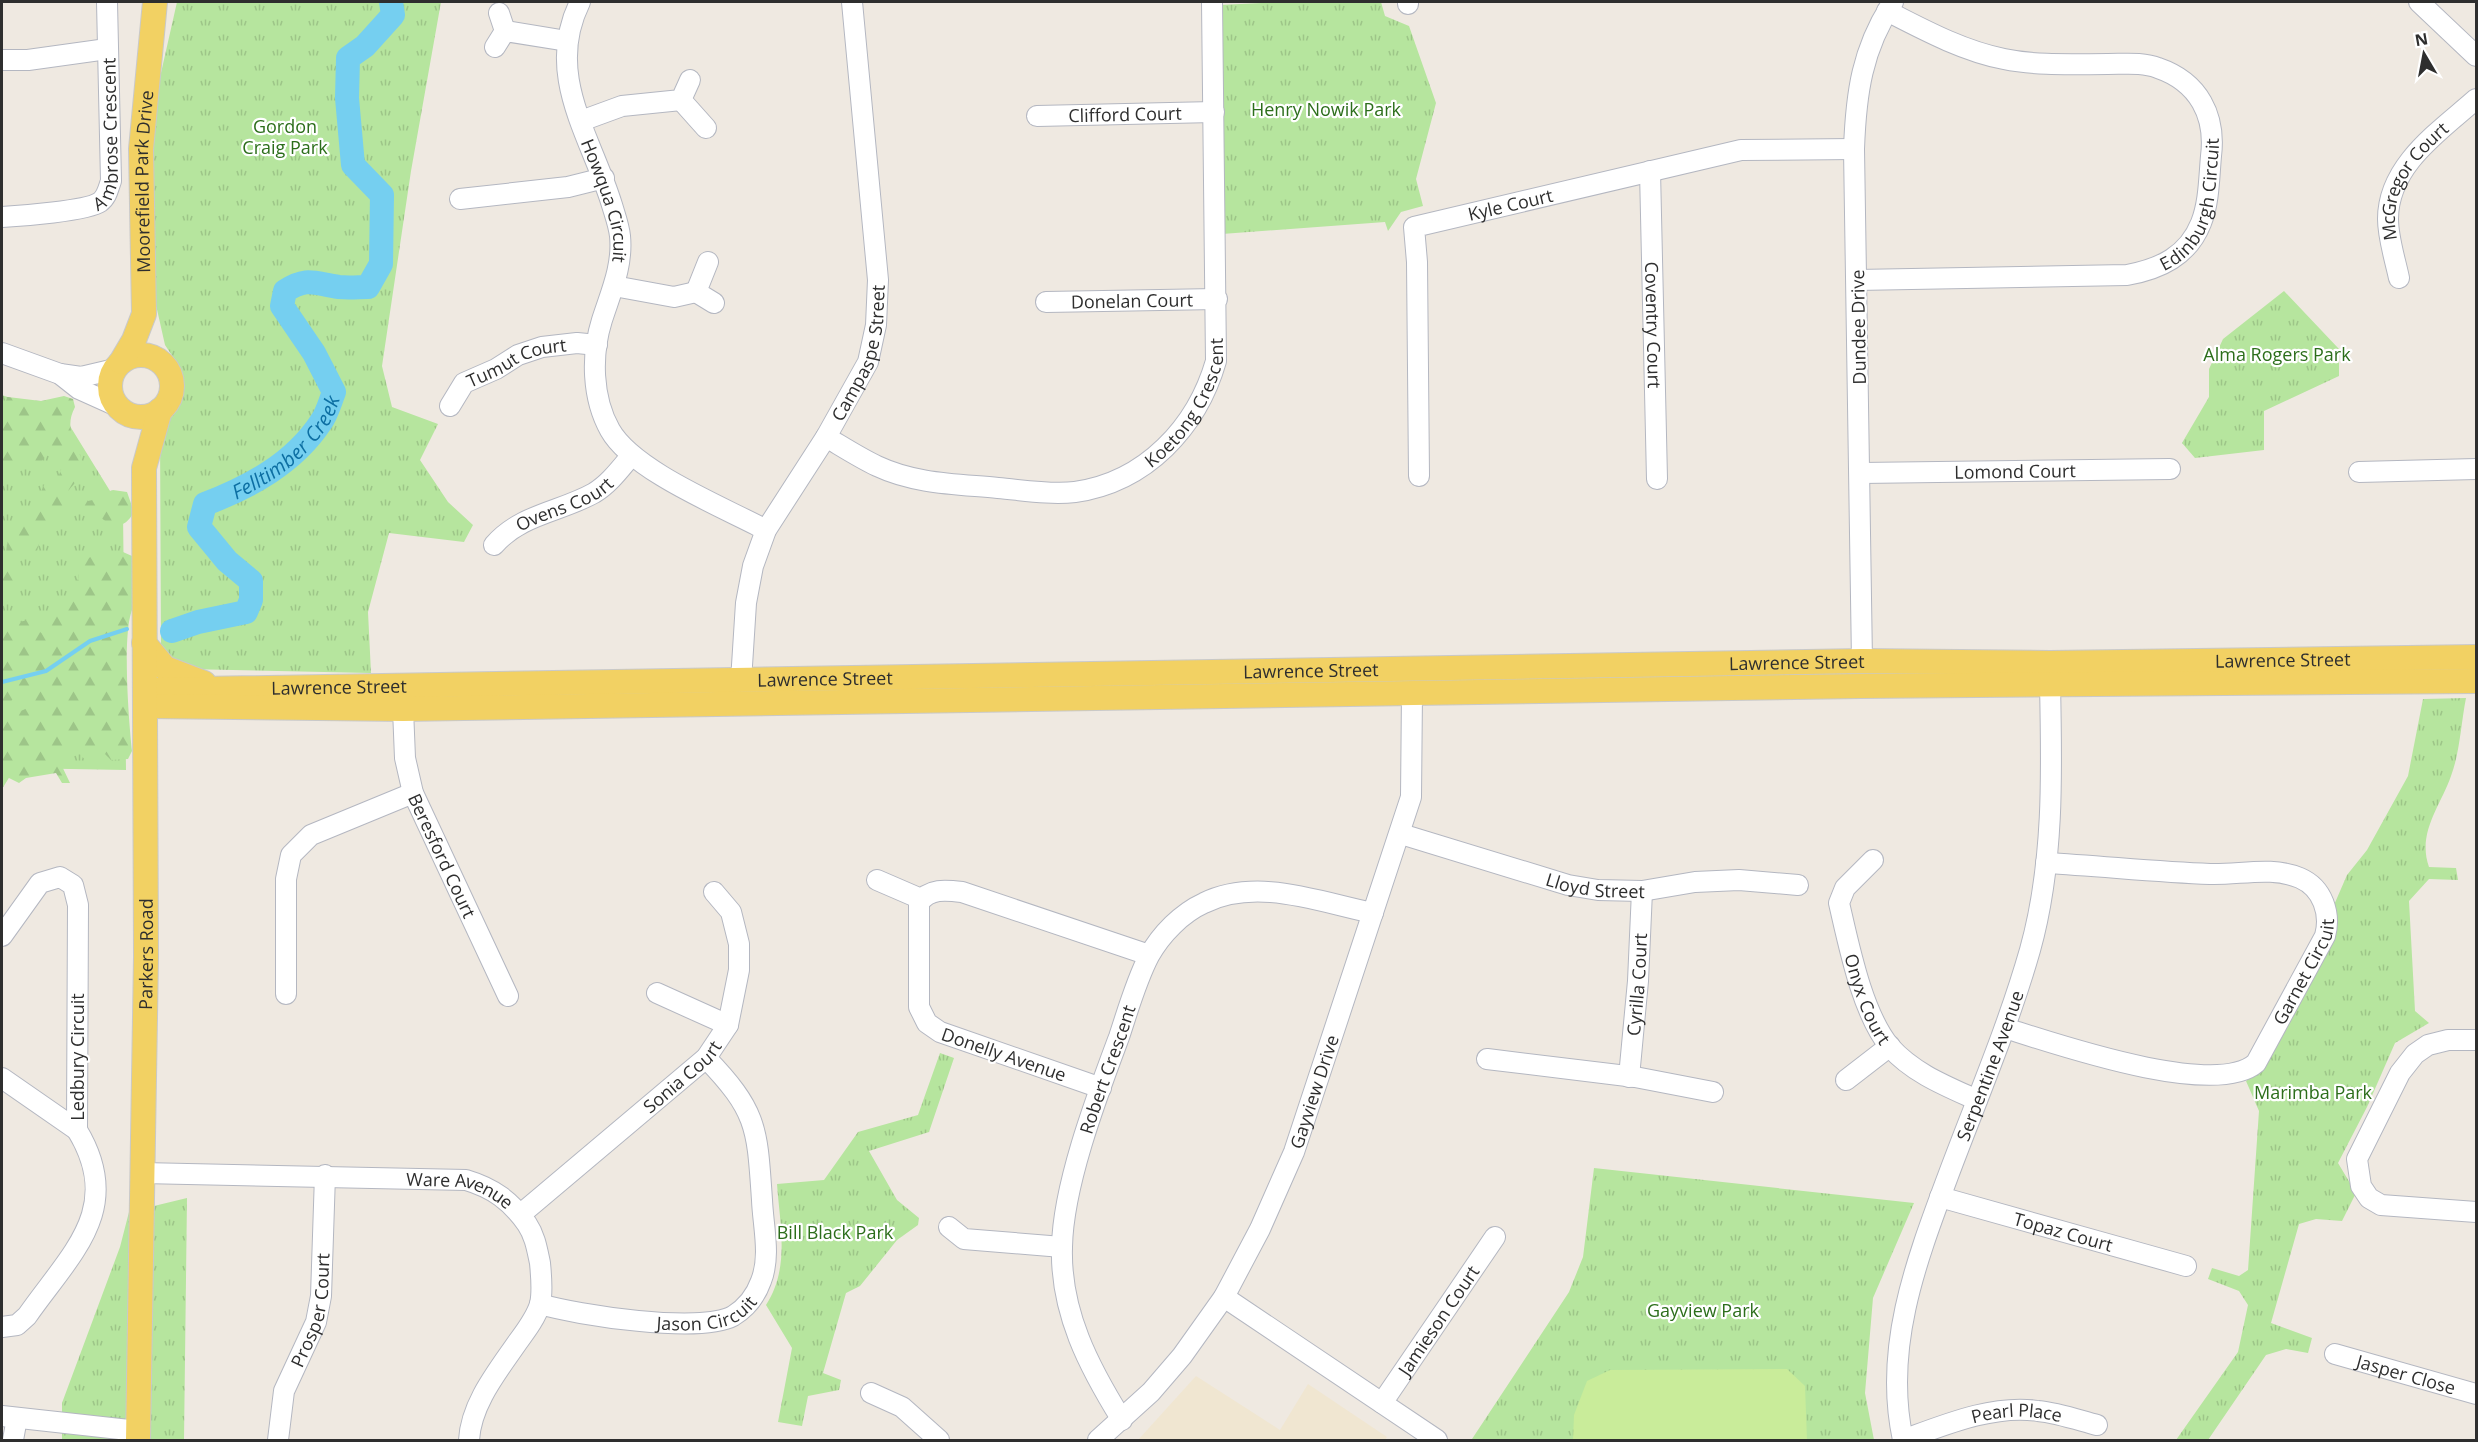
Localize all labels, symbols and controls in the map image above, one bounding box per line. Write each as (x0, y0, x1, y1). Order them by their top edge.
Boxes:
north arrow (2394, 24, 2454, 84)
text: N (2413, 27, 2430, 51)
street label: Ambrose Crescent (88, 57, 123, 216)
street label: Moorefield Park Drive (129, 89, 159, 273)
park label: Henry Nowik Park (1251, 97, 1402, 121)
street label: Clifford Court (1068, 101, 1182, 127)
park label: Gordon Craig Park (242, 114, 328, 159)
street label: McGregor Court (2376, 116, 2453, 242)
street label: Howqua Circuit (576, 135, 633, 264)
street label: Edinburgh Circuit (2155, 138, 2224, 276)
street label: Kyle Court (1465, 183, 1555, 226)
street label: Coventry Court (1640, 261, 1667, 389)
street label: Dundee Drive (1845, 269, 1871, 385)
street label: Campaspe Street (825, 284, 890, 425)
street label: Donelan Court (1071, 287, 1193, 314)
street label: Tumut Court (463, 332, 567, 393)
street label: Koetong Crescent (1139, 338, 1228, 472)
park label: Alma Rogers Park (2203, 342, 2351, 366)
water label: Felltimber Creek (227, 390, 346, 505)
street label: Lomond Court (1954, 458, 2076, 484)
street label: Ovens Court (511, 472, 618, 537)
street label: Lawrence Street (2215, 647, 2351, 673)
street label: Lawrence Street (1729, 649, 1865, 675)
street label: Lawrence Street (1243, 657, 1379, 683)
street label: Lawrence Street (757, 665, 893, 692)
street label: Lawrence Street (271, 674, 407, 700)
street label: Beresford Court (403, 789, 482, 922)
street label: Lloyd Street (1543, 867, 1645, 903)
street label: Parkers Road (133, 898, 158, 1010)
street label: Garnet Circuit (2267, 919, 2339, 1029)
street label: Cyrilla Court (1621, 932, 1652, 1037)
street label: Onyx Court (1839, 951, 1896, 1049)
street label: Serpentine Avenue (1951, 987, 2029, 1144)
street label: Ledbury Circuit (65, 993, 89, 1121)
street label: Robert Crescent (1074, 1002, 1141, 1137)
street label: Donelly Avenue (938, 1021, 1070, 1087)
street label: Gayview Drive (1284, 1032, 1344, 1152)
street label: Sonia Court (638, 1036, 727, 1118)
park label: Marimba Park (2254, 1080, 2373, 1104)
street label: Ware Avenue (406, 1167, 519, 1214)
street label: Topaz Court (2011, 1206, 2116, 1257)
park label: Bill Black Park (777, 1220, 894, 1244)
street label: Prosper Court (285, 1253, 334, 1371)
street label: Jamieson Court (1391, 1261, 1484, 1382)
street label: Jason Circuit (654, 1291, 762, 1335)
park label: Gayview Park (1647, 1298, 1760, 1322)
street label: Jasper Close (2352, 1348, 2459, 1400)
street label: Pearl Place (1968, 1398, 2064, 1428)

